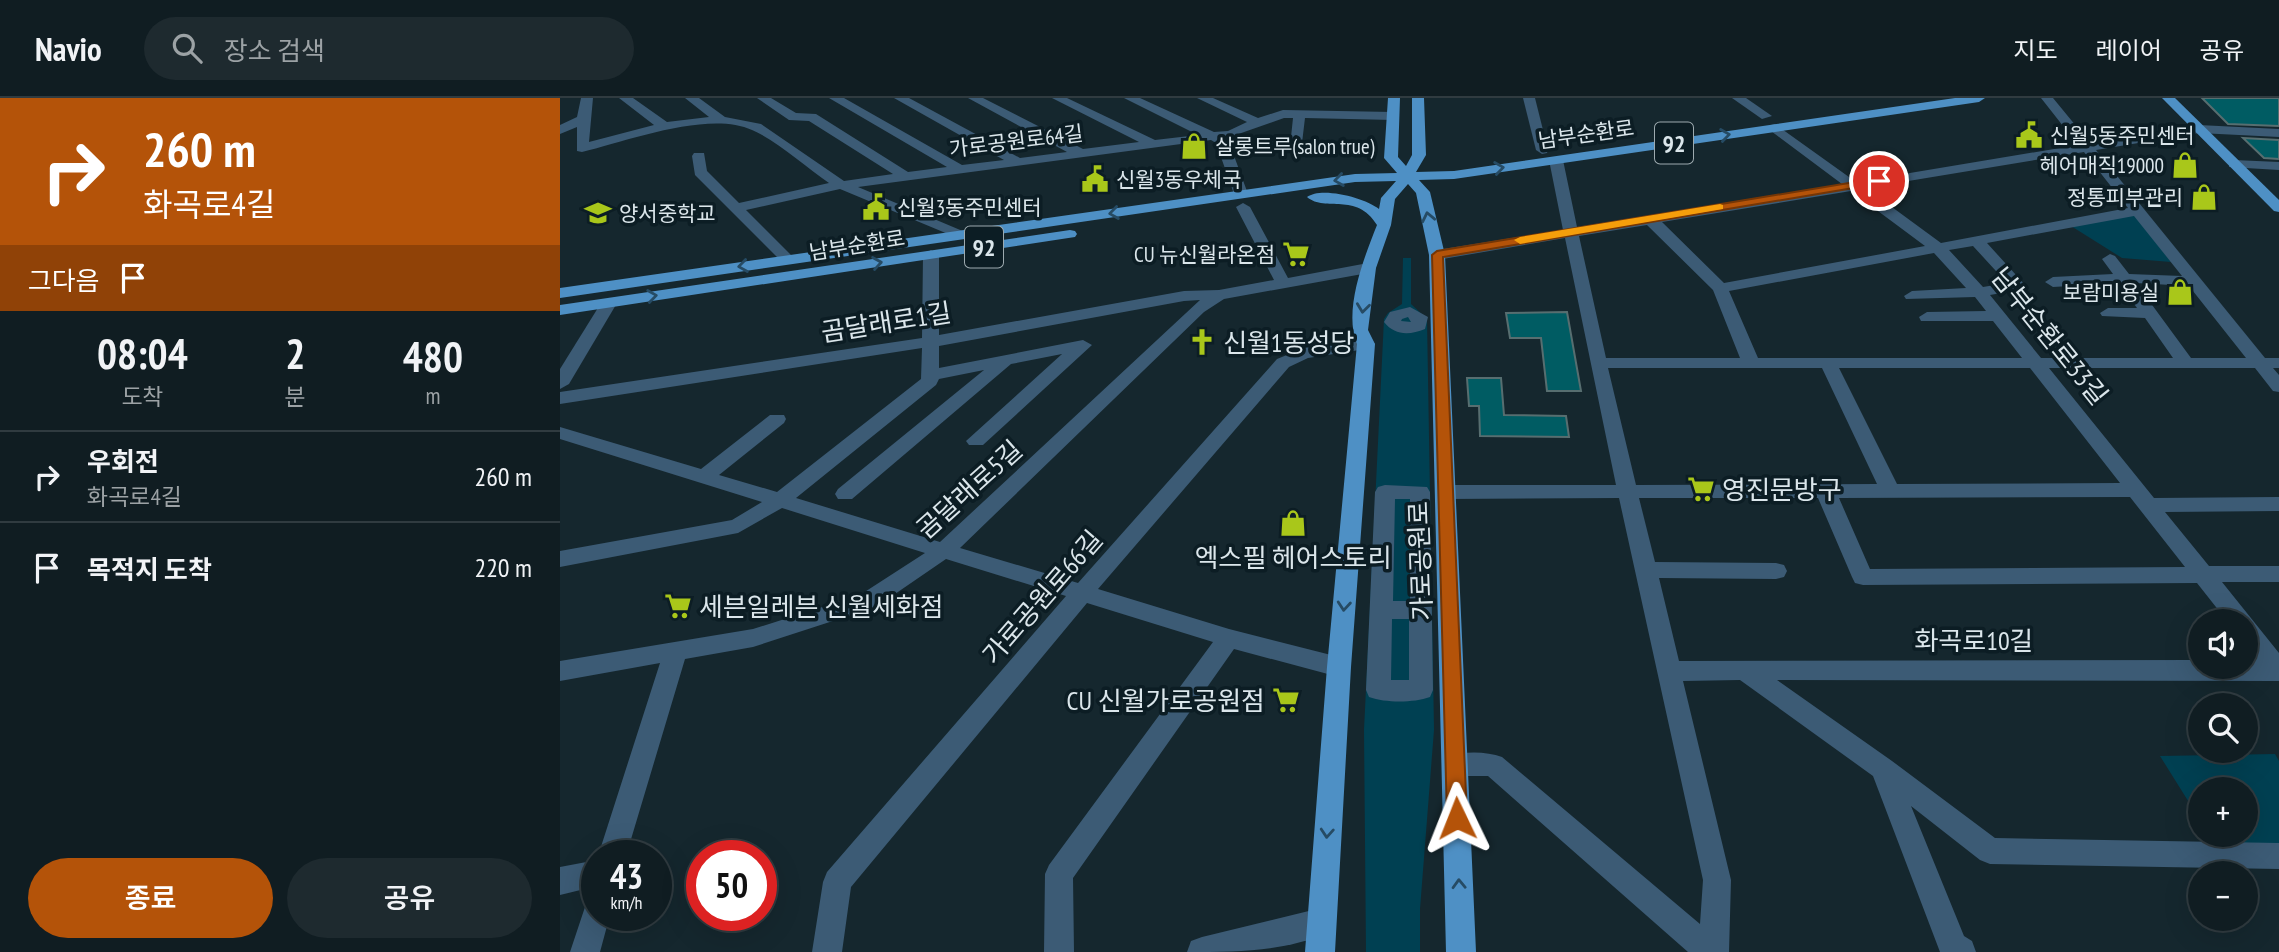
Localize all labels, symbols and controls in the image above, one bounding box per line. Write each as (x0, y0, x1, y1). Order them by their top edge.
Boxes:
search box (144, 17, 634, 80)
text: Navio (35, 27, 102, 70)
icon: search (168, 29, 206, 67)
text: 장소 검색 (224, 34, 325, 67)
text: 지도 (2013, 35, 2058, 66)
text: 레이어 (2096, 35, 2162, 66)
text: 공유 (2200, 35, 2244, 66)
street label: 남부순환로 (1536, 114, 1636, 154)
text: 260 m (143, 117, 256, 181)
street label: 가로공원로64길 (947, 119, 1085, 163)
public building icon: 신월5동주민센터 (2014, 120, 2044, 150)
place label: 신월5동주민센터 (2050, 122, 2195, 149)
road number: 92 (1655, 123, 1693, 164)
icon: right (28, 126, 119, 217)
one-way arrow (1719, 128, 1730, 143)
shop icon: 살롱트루(salon true) (1179, 131, 1209, 161)
place label: 살롱트루(salon true) (1215, 133, 1375, 160)
shop icon: 헤어매직19000 (2170, 150, 2200, 180)
pin (1849, 151, 1909, 211)
place label: 헤어매직19000 (2039, 152, 2164, 179)
one-way arrow (1494, 161, 1505, 176)
icon: arrive (1860, 162, 1898, 200)
public building icon: 신월3동우체국 (1080, 164, 1110, 194)
place label: 신월3동우체국 (1116, 166, 1241, 193)
one-way arrow (1333, 172, 1345, 187)
shop icon: 정통피부관리 (2189, 182, 2219, 212)
text: 화곡로4길 (143, 183, 275, 225)
place label: 정통피부관리 (2067, 184, 2183, 211)
public building icon: 신월3동주민센터 (861, 192, 891, 222)
place label: 신월3동주민센터 (897, 194, 1042, 221)
school or university icon: 양서중학교 (583, 198, 613, 228)
place label: 양서중학교 (619, 200, 716, 227)
one-way arrow (1108, 205, 1120, 220)
one-way arrow (1422, 211, 1437, 223)
street label: 남부순환로 (807, 224, 907, 266)
road number: 92 (965, 226, 1003, 267)
supermarket icon: CU 뉴신월라온점 (1281, 239, 1311, 269)
place label: CU 뉴신월라온점 (1134, 241, 1275, 268)
one-way arrow (871, 256, 883, 271)
icon: arrive (114, 259, 152, 297)
one-way arrow (737, 259, 749, 274)
street label: 남부순환로33길 (1985, 261, 2115, 411)
text: 그다음 (28, 264, 100, 297)
shop icon: 보람미용실 (2165, 277, 2195, 307)
place label: 보람미용실 (2062, 279, 2159, 306)
one-way arrow (646, 289, 658, 304)
street label: 곰달래로1길 (819, 295, 953, 349)
one-way arrow (1355, 302, 1370, 313)
text: 08:04 (97, 326, 188, 381)
text: 2 (285, 326, 305, 381)
place label: 신월1동성당 (1223, 326, 1354, 359)
church icon: 신월1동성당 (1187, 327, 1217, 357)
text: 480 (403, 329, 463, 384)
text: m (425, 381, 440, 410)
text: 도착 (121, 382, 164, 411)
text: 분 (285, 382, 306, 411)
street label: 곰달래로5길 (909, 433, 1029, 545)
text: 우회전 (87, 445, 159, 478)
icon: right (28, 458, 66, 496)
text: 260 m (474, 460, 532, 493)
place label: 영진문방구 (1722, 473, 1842, 506)
supermarket icon: 영진문방구 (1686, 474, 1716, 504)
text: 화곡로4길 (87, 482, 182, 511)
street label: 가로공원로 (1401, 501, 1439, 621)
shop icon: 엑스필 헤어스토리 (1278, 508, 1308, 538)
street label: 가로공원로66길 (975, 523, 1109, 671)
place label: 엑스필 헤어스토리 (1195, 541, 1391, 574)
icon: arrive (28, 549, 66, 587)
text: 220 m (474, 551, 532, 584)
text: 목적지 도착 (87, 553, 212, 586)
place label: 세븐일레븐 신월세화점 (699, 590, 944, 623)
supermarket icon: 세븐일레븐 신월세화점 (663, 591, 693, 621)
one-way arrow (1337, 601, 1352, 612)
map controls (2188, 609, 2258, 931)
button: sound (2188, 609, 2258, 679)
street label: 화곡로10길 (1914, 624, 2034, 657)
place label: CU 신월가로공원점 (1067, 684, 1265, 717)
supermarket icon: CU 신월가로공원점 (1271, 685, 1301, 715)
button: search (2188, 693, 2258, 763)
button: + (2188, 777, 2258, 847)
position arrow (1420, 781, 1494, 855)
one-way arrow (1320, 828, 1335, 839)
speed limit sign: 50 (686, 840, 777, 931)
text: 43 (610, 853, 643, 899)
button: 종료 (28, 858, 273, 938)
button: 공유 (287, 858, 532, 938)
button: − (2188, 861, 2258, 931)
one-way arrow (1452, 878, 1467, 889)
text: km/h (611, 891, 642, 914)

